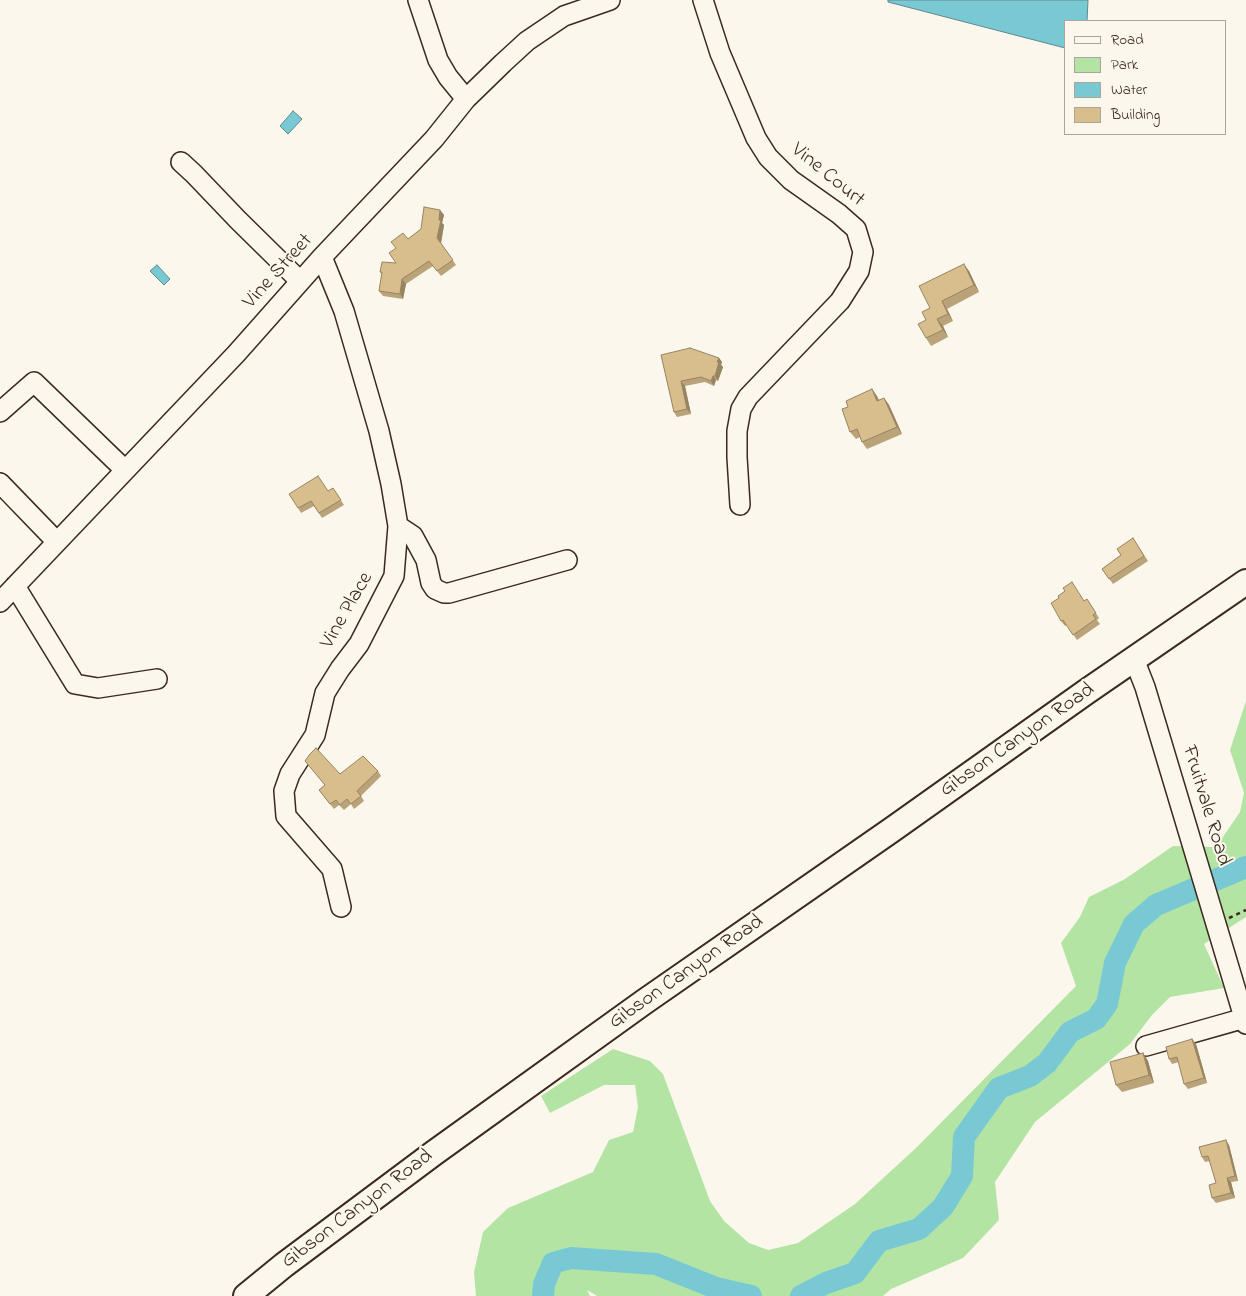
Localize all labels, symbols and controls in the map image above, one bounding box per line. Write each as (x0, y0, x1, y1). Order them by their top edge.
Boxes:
legend (1064, 20, 1226, 135)
text: Road (1111, 29, 1144, 51)
text: Park (1111, 54, 1138, 76)
text: Water (1111, 79, 1147, 101)
text: Building (1111, 104, 1160, 126)
street label: Vine Court (785, 139, 869, 213)
street label: Vine Street (239, 229, 319, 315)
street label: Vine Place (316, 568, 380, 654)
street label: Gibson Canyon Road (936, 678, 1100, 804)
street label: Fruitvale Road (1175, 743, 1235, 869)
street label: Gibson Canyon Road (605, 910, 769, 1036)
street label: Gibson Canyon Road (277, 1145, 439, 1275)

